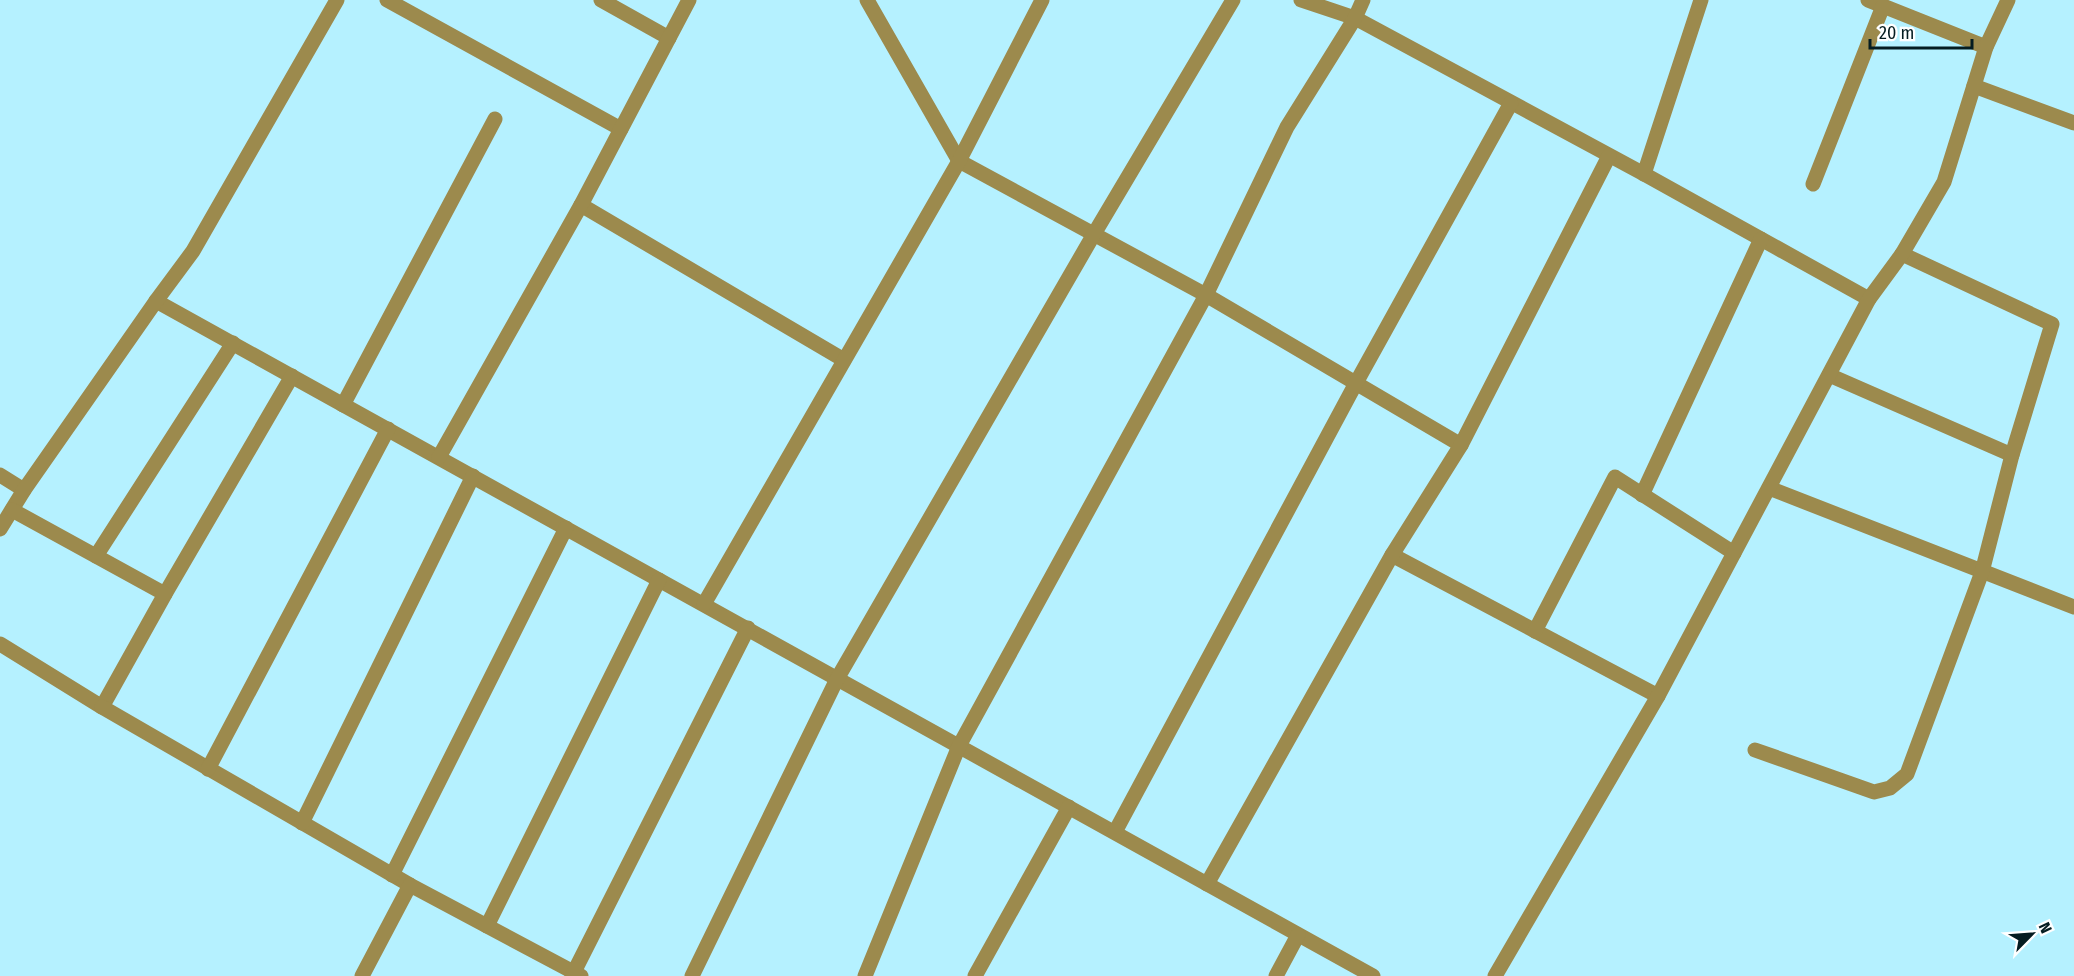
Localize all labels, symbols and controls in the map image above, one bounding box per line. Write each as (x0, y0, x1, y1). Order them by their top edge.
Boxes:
scale bar (1870, 12, 1972, 50)
text: 20 m (1879, 22, 1914, 44)
north arrow (2002, 904, 2062, 964)
text: N (2035, 920, 2056, 936)

